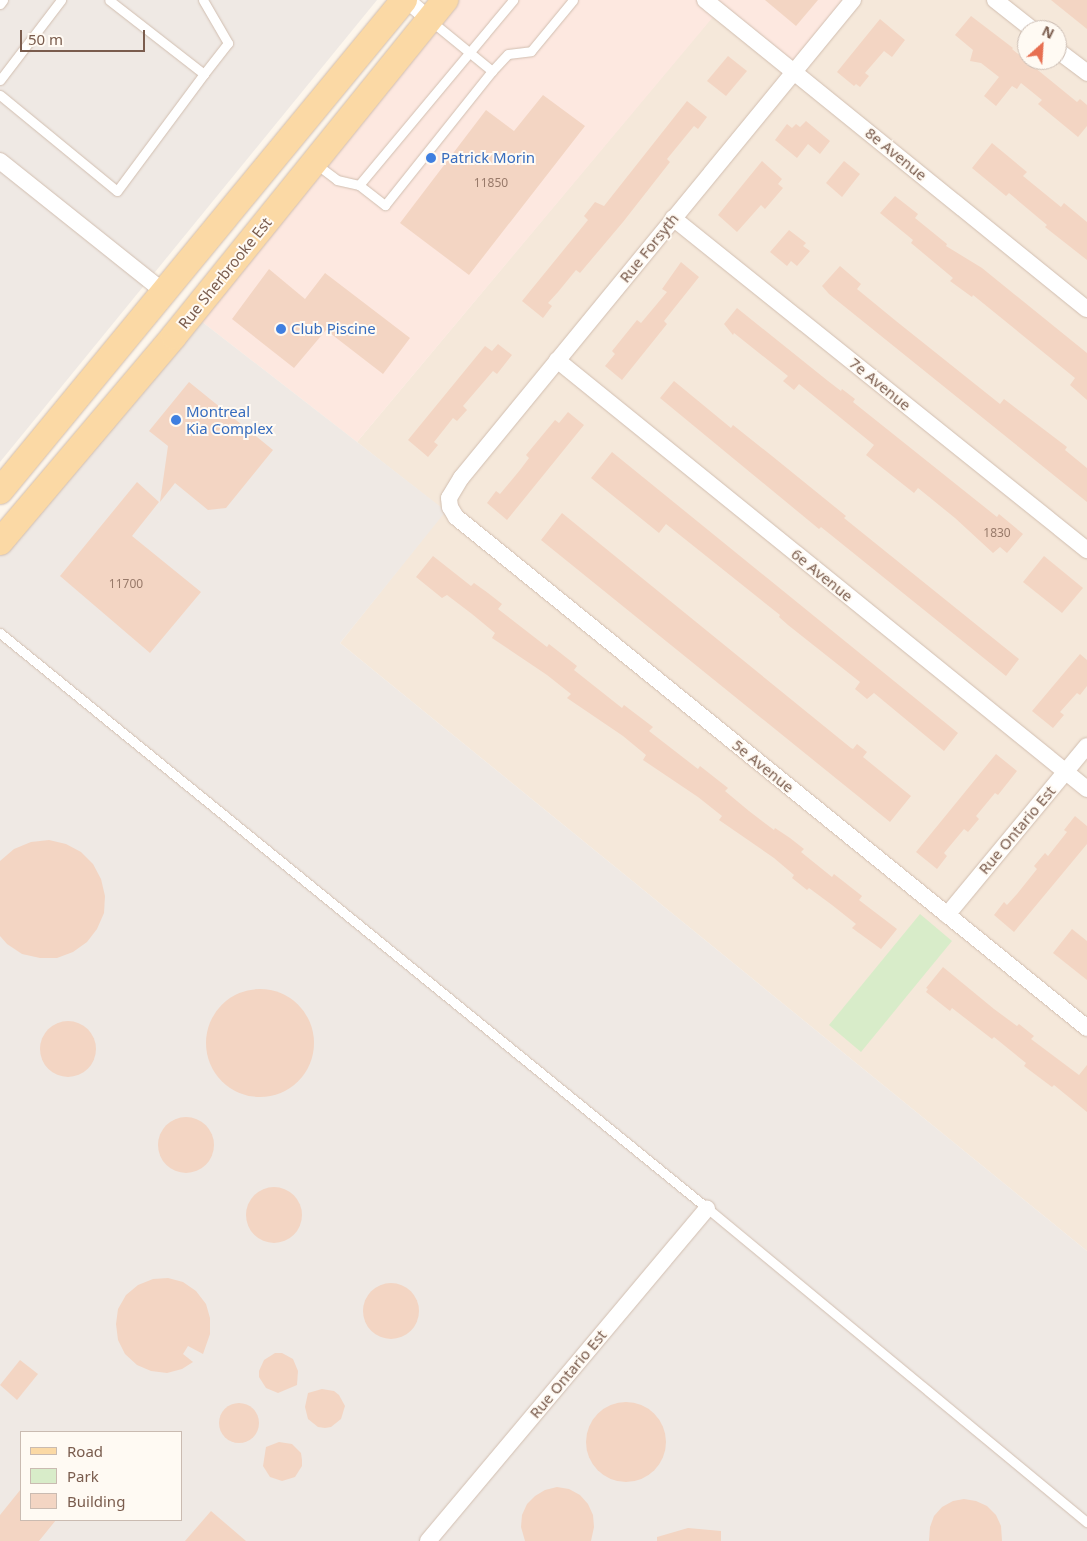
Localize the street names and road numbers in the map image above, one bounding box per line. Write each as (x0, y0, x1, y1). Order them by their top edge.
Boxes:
street label: 8e Avenue (862, 124, 930, 184)
street label: Rue Forsyth (616, 210, 682, 286)
street label: Rue Sherbrooke Est (175, 214, 275, 332)
street label: 7e Avenue (846, 354, 914, 414)
street label: 6e Avenue (788, 545, 856, 605)
street label: 5e Avenue (729, 736, 797, 796)
street label: Rue Ontario Est (975, 782, 1059, 878)
street label: Rue Ontario Est (526, 1326, 610, 1422)

